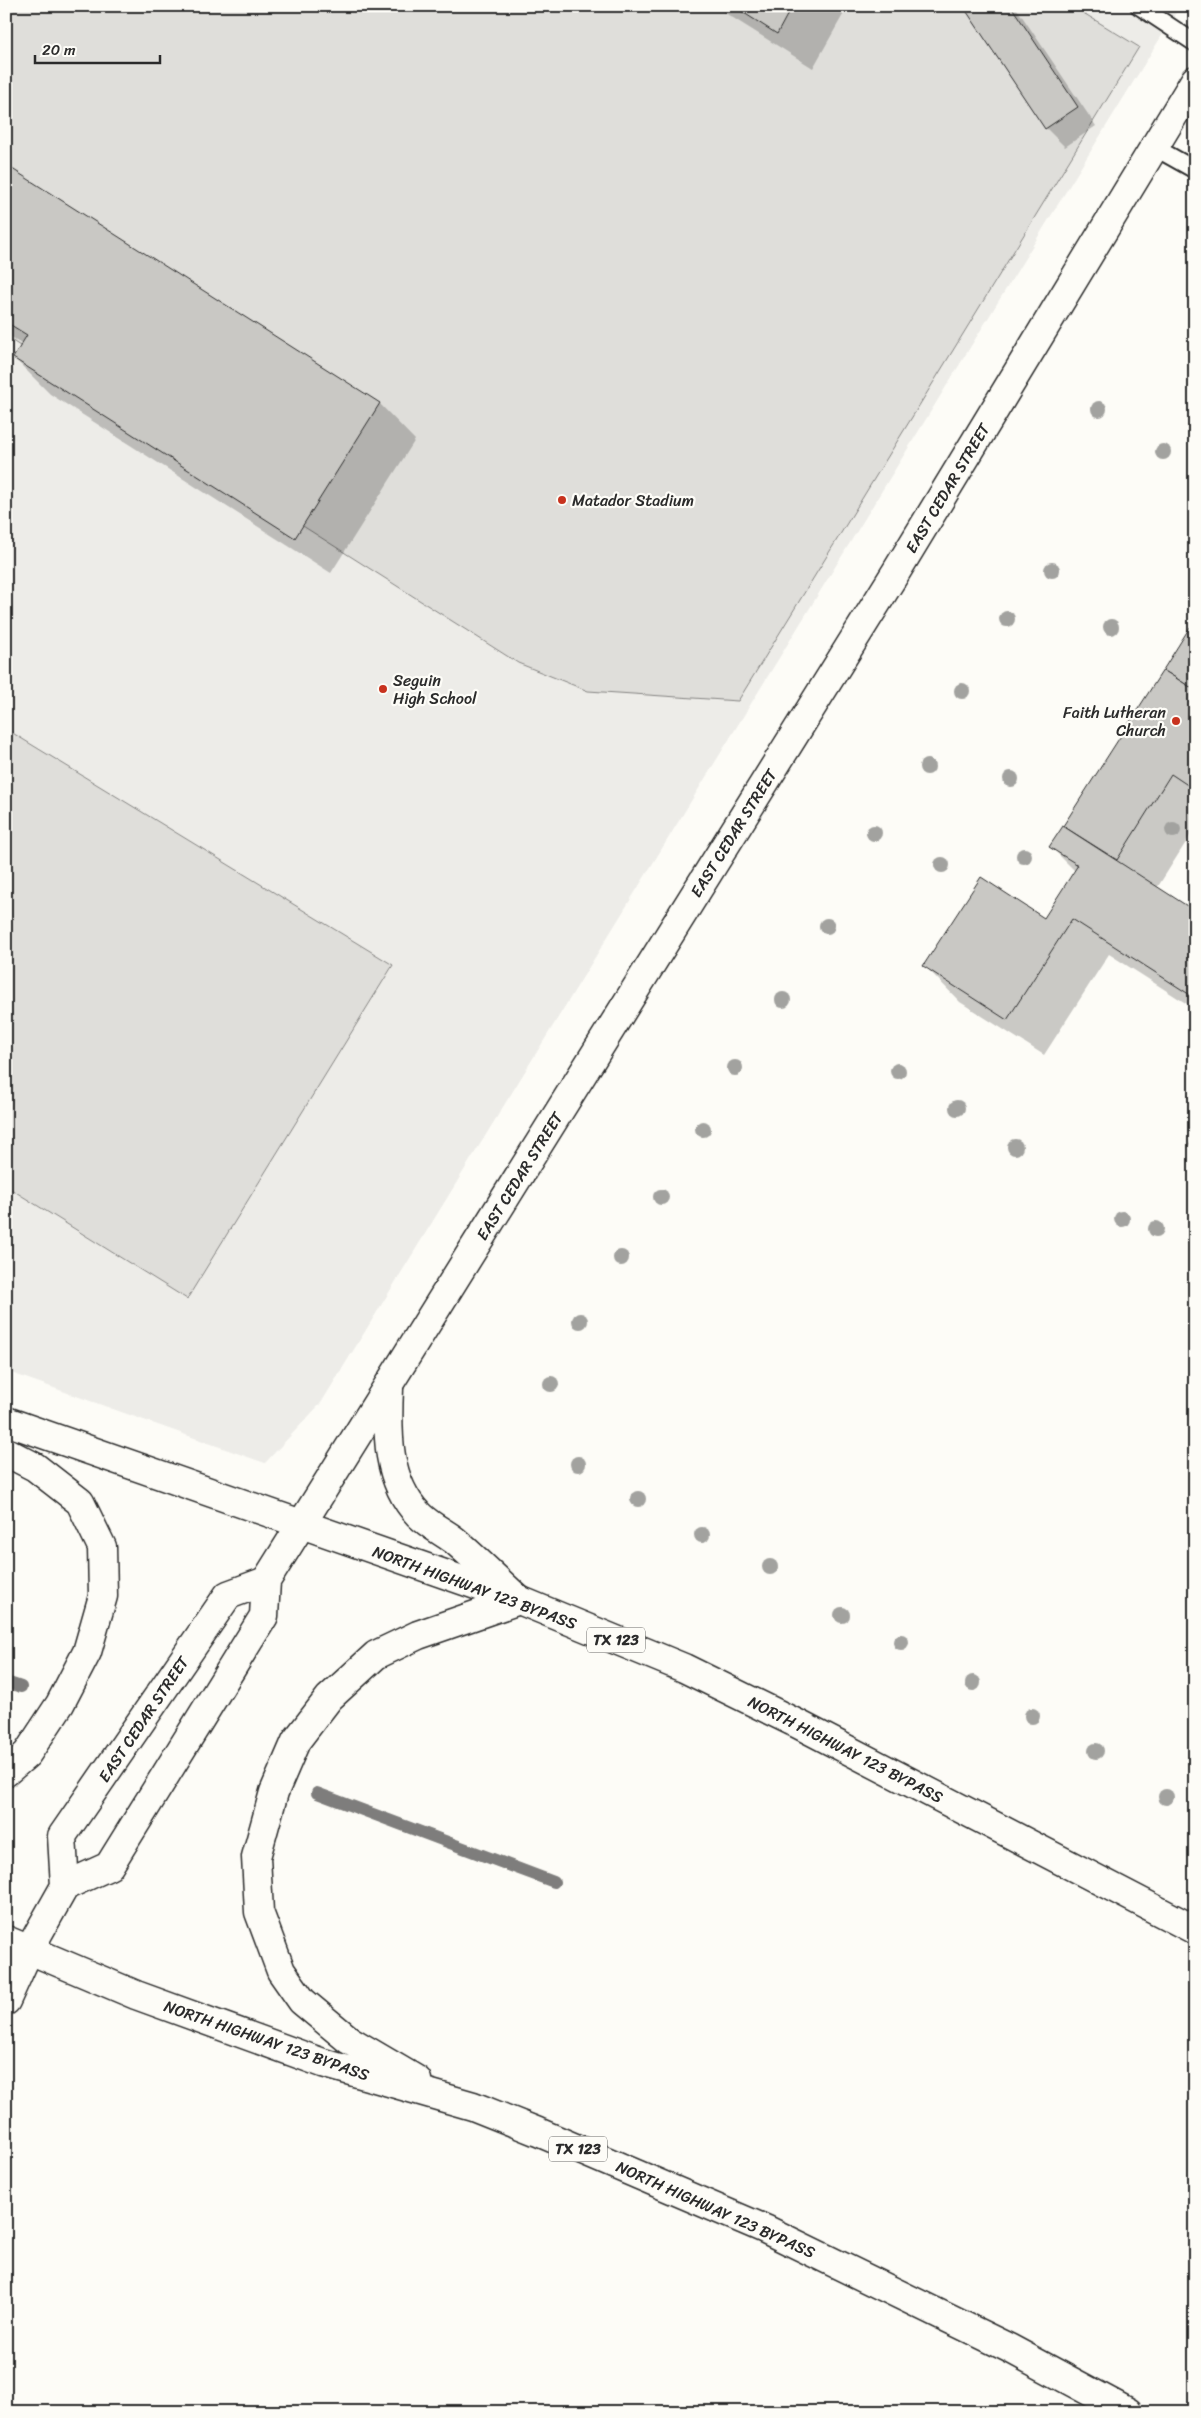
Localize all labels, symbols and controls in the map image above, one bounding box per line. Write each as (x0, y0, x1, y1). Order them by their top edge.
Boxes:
scale bar (35, 32, 160, 64)
text: 20 m (42, 37, 76, 63)
street label: EAST CEDAR STREET (897, 417, 998, 559)
place label: Matador Stadium (572, 486, 694, 515)
marker: Matador Stadium (556, 494, 568, 506)
place label: Seguin High School (393, 666, 477, 713)
marker: Seguin High School (377, 683, 389, 695)
place label: Faith Lutheran Church (1063, 698, 1166, 745)
marker: Faith Lutheran Church (1170, 715, 1182, 727)
street label: EAST CEDAR STREET (682, 762, 785, 903)
street label: EAST CEDAR STREET (468, 1105, 571, 1246)
street label: NORTH HIGHWAY 123 BYPASS (368, 1537, 581, 1638)
road number: TX 123 (587, 1628, 645, 1652)
street label: EAST CEDAR STREET (90, 1649, 197, 1788)
street label: NORTH HIGHWAY 123 BYPASS (743, 1688, 949, 1811)
street label: NORTH HIGHWAY 123 BYPASS (160, 1992, 374, 2089)
road number: TX 123 (549, 2136, 607, 2162)
street label: NORTH HIGHWAY 123 BYPASS (611, 2152, 820, 2267)

